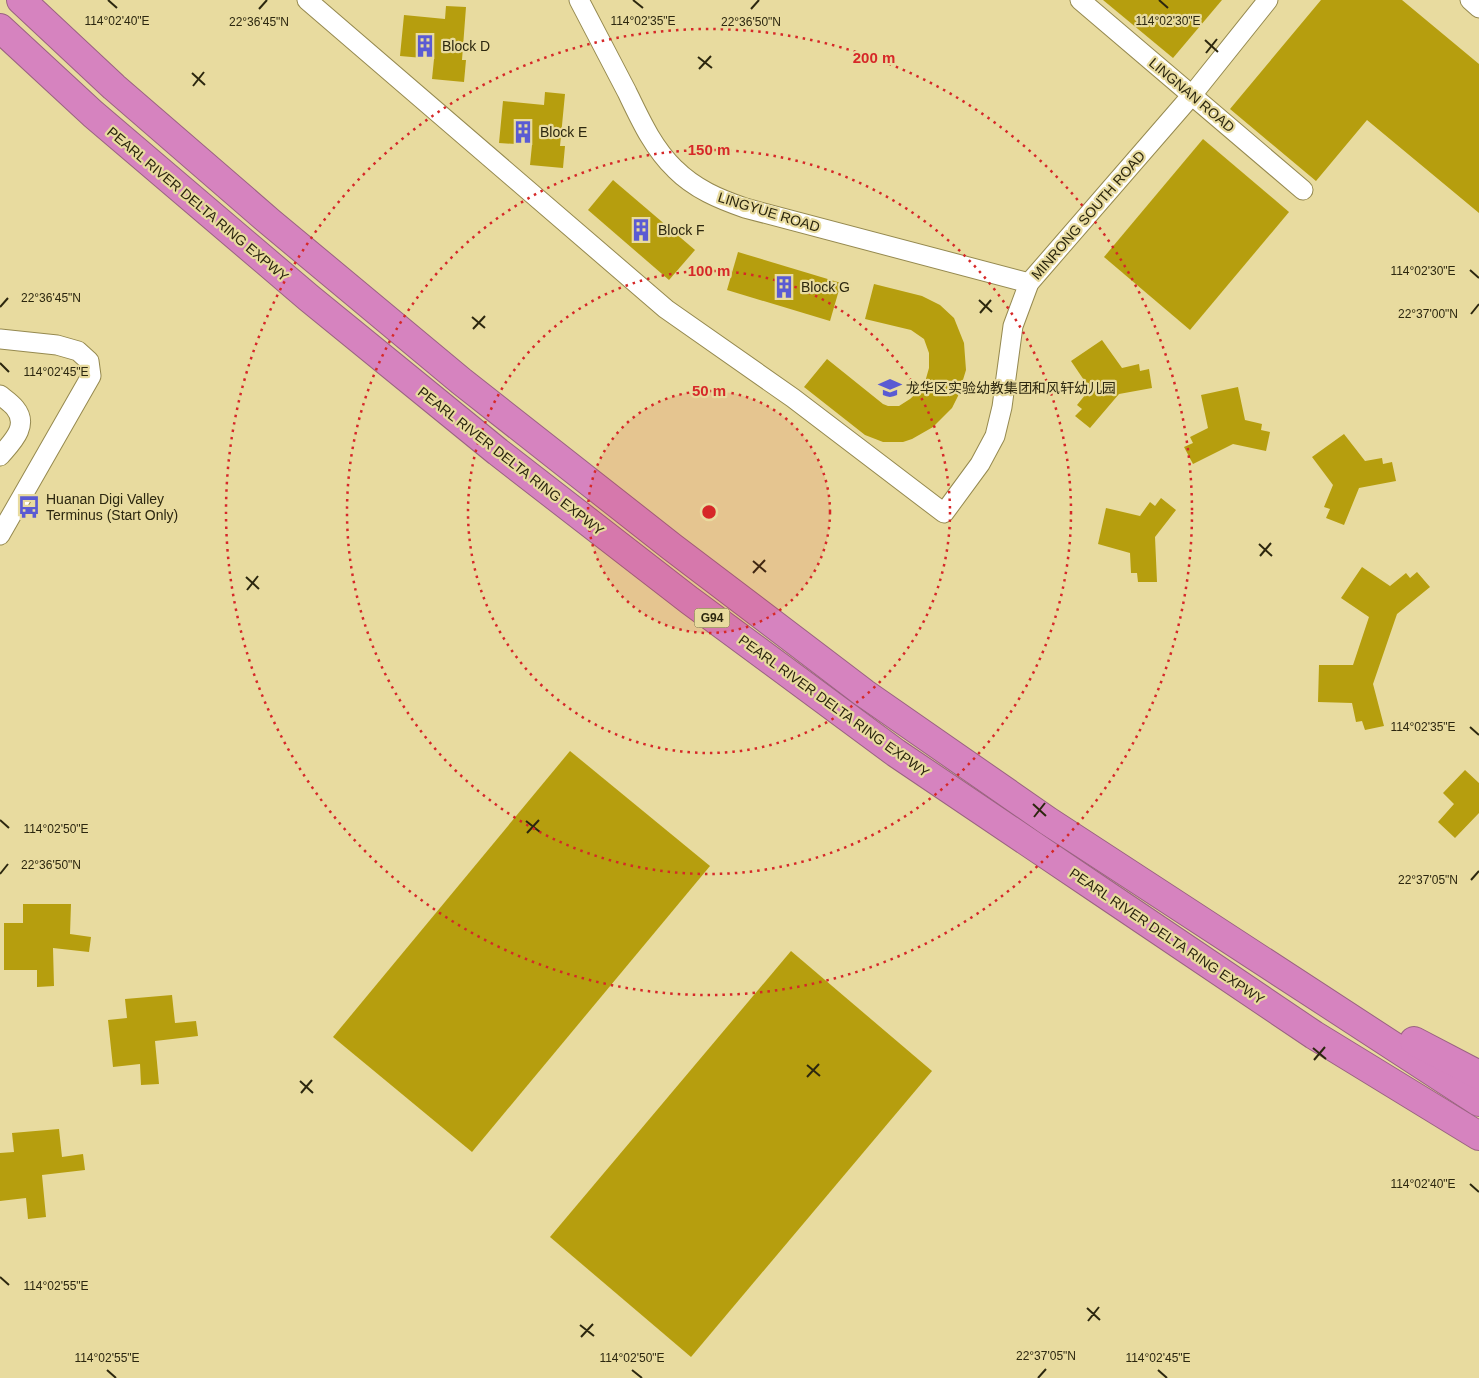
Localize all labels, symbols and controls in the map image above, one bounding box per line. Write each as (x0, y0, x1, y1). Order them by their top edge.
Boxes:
text: 114°02'40"E (84, 14, 150, 28)
text: 114°02'35"E (610, 14, 676, 28)
text: 114°02'30"E (1135, 14, 1201, 28)
text: 22°36'45"N (229, 15, 289, 29)
text: 22°36'50"N (721, 15, 781, 29)
building icon: Block D (412, 33, 438, 59)
place label: Block D (442, 38, 490, 54)
text: 200 m (853, 49, 895, 66)
street label: LINGNAN ROAD (1146, 55, 1238, 135)
building icon: Block E (510, 119, 536, 145)
street label: PEARL RIVER DELTA RING EXPWY (104, 123, 292, 285)
place label: Block E (540, 124, 587, 140)
text: 150 m (688, 141, 730, 158)
street label: MINRONG SOUTH ROAD (1028, 148, 1148, 282)
street label: LINGYUE ROAD (716, 189, 822, 235)
building icon: Block F (628, 217, 654, 243)
place label: Block F (658, 222, 705, 238)
text: 100 m (688, 262, 730, 279)
text: 114°02'30"E (1390, 264, 1456, 278)
building icon: Block G (771, 274, 797, 300)
place label: Block G (801, 279, 850, 295)
text: 22°36'45"N (21, 291, 81, 305)
text: 22°37'00"N (1398, 307, 1458, 321)
text: 114°02'45"E (23, 365, 89, 379)
school or university icon: 龙华区实验幼教集团和风轩幼儿园 (877, 375, 903, 401)
place label: 龙华区实验幼教集团和风轩幼儿园 (906, 380, 1116, 396)
text: 50 m (692, 382, 726, 399)
street label: PEARL RIVER DELTA RING EXPWY (415, 383, 608, 539)
place label: Huanan Digi Valley Terminus (Start Only) (46, 491, 178, 523)
bus stop icon: Huanan Digi Valley Terminus (Start Only) (16, 494, 42, 520)
centre of rings (700, 503, 718, 521)
road number: G94 (694, 608, 730, 628)
street label: PEARL RIVER DELTA RING EXPWY (736, 631, 933, 781)
text: 114°02'35"E (1390, 720, 1456, 734)
text: 114°02'50"E (23, 822, 89, 836)
text: 22°36'50"N (21, 858, 81, 872)
street label: PEARL RIVER DELTA RING EXPWY (1067, 865, 1268, 1008)
text: 22°37'05"N (1398, 873, 1458, 887)
text: 114°02'40"E (1390, 1177, 1456, 1191)
text: 114°02'55"E (23, 1279, 89, 1293)
text: 22°37'05"N (1016, 1349, 1076, 1363)
text: 114°02'55"E (74, 1351, 140, 1365)
text: 114°02'50"E (599, 1351, 665, 1365)
text: 114°02'45"E (1125, 1351, 1191, 1365)

